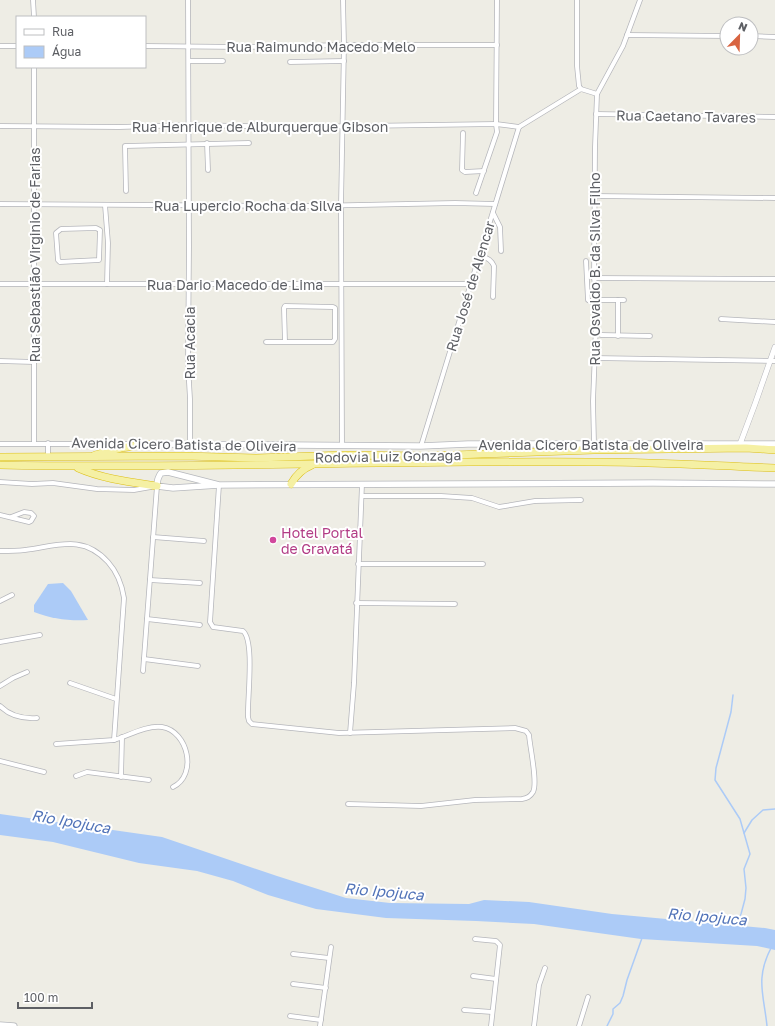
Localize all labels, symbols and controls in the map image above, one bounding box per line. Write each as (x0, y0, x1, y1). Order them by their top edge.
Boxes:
legend (16, 16, 146, 68)
north arrow (719, 16, 759, 56)
text: N (737, 19, 749, 34)
text: Rua (52, 24, 74, 39)
street label: Rua Raimundo Macedo Melo (226, 38, 416, 55)
text: Água (52, 44, 81, 59)
street label: Rua Caetano Tavares (616, 106, 756, 126)
street label: Rua Henrique de Alburquerque Gibson (132, 118, 388, 135)
street label: Rua Sebastião Virginio de Farias (26, 147, 43, 363)
street label: Rua Osvaldo B. da Silva Filho (586, 172, 603, 366)
street label: Rua Lupercio Rocha da Silva (154, 197, 342, 214)
street label: Rua José de Alencar (442, 218, 498, 353)
street label: Rua Dario Macedo de Lima (147, 276, 323, 293)
street label: Rua Acacia (181, 306, 198, 380)
street label: Avenida Cicero Batista de Oliveira (71, 434, 297, 454)
street label: Avenida Cicero Batista de Oliveira (478, 436, 704, 453)
street label: Rodovia Luiz Gonzaga (315, 446, 461, 466)
place label: Hotel Portal de Gravatá (281, 524, 363, 557)
marker: Hotel Portal de Gravatá (268, 535, 278, 545)
water label: Rio Ipojuca (30, 805, 112, 838)
water label: Rio Ipojuca (343, 879, 425, 904)
water label: Rio Ipojuca (666, 904, 748, 929)
scale bar (18, 984, 92, 1010)
text: 100 m (24, 990, 58, 1005)

